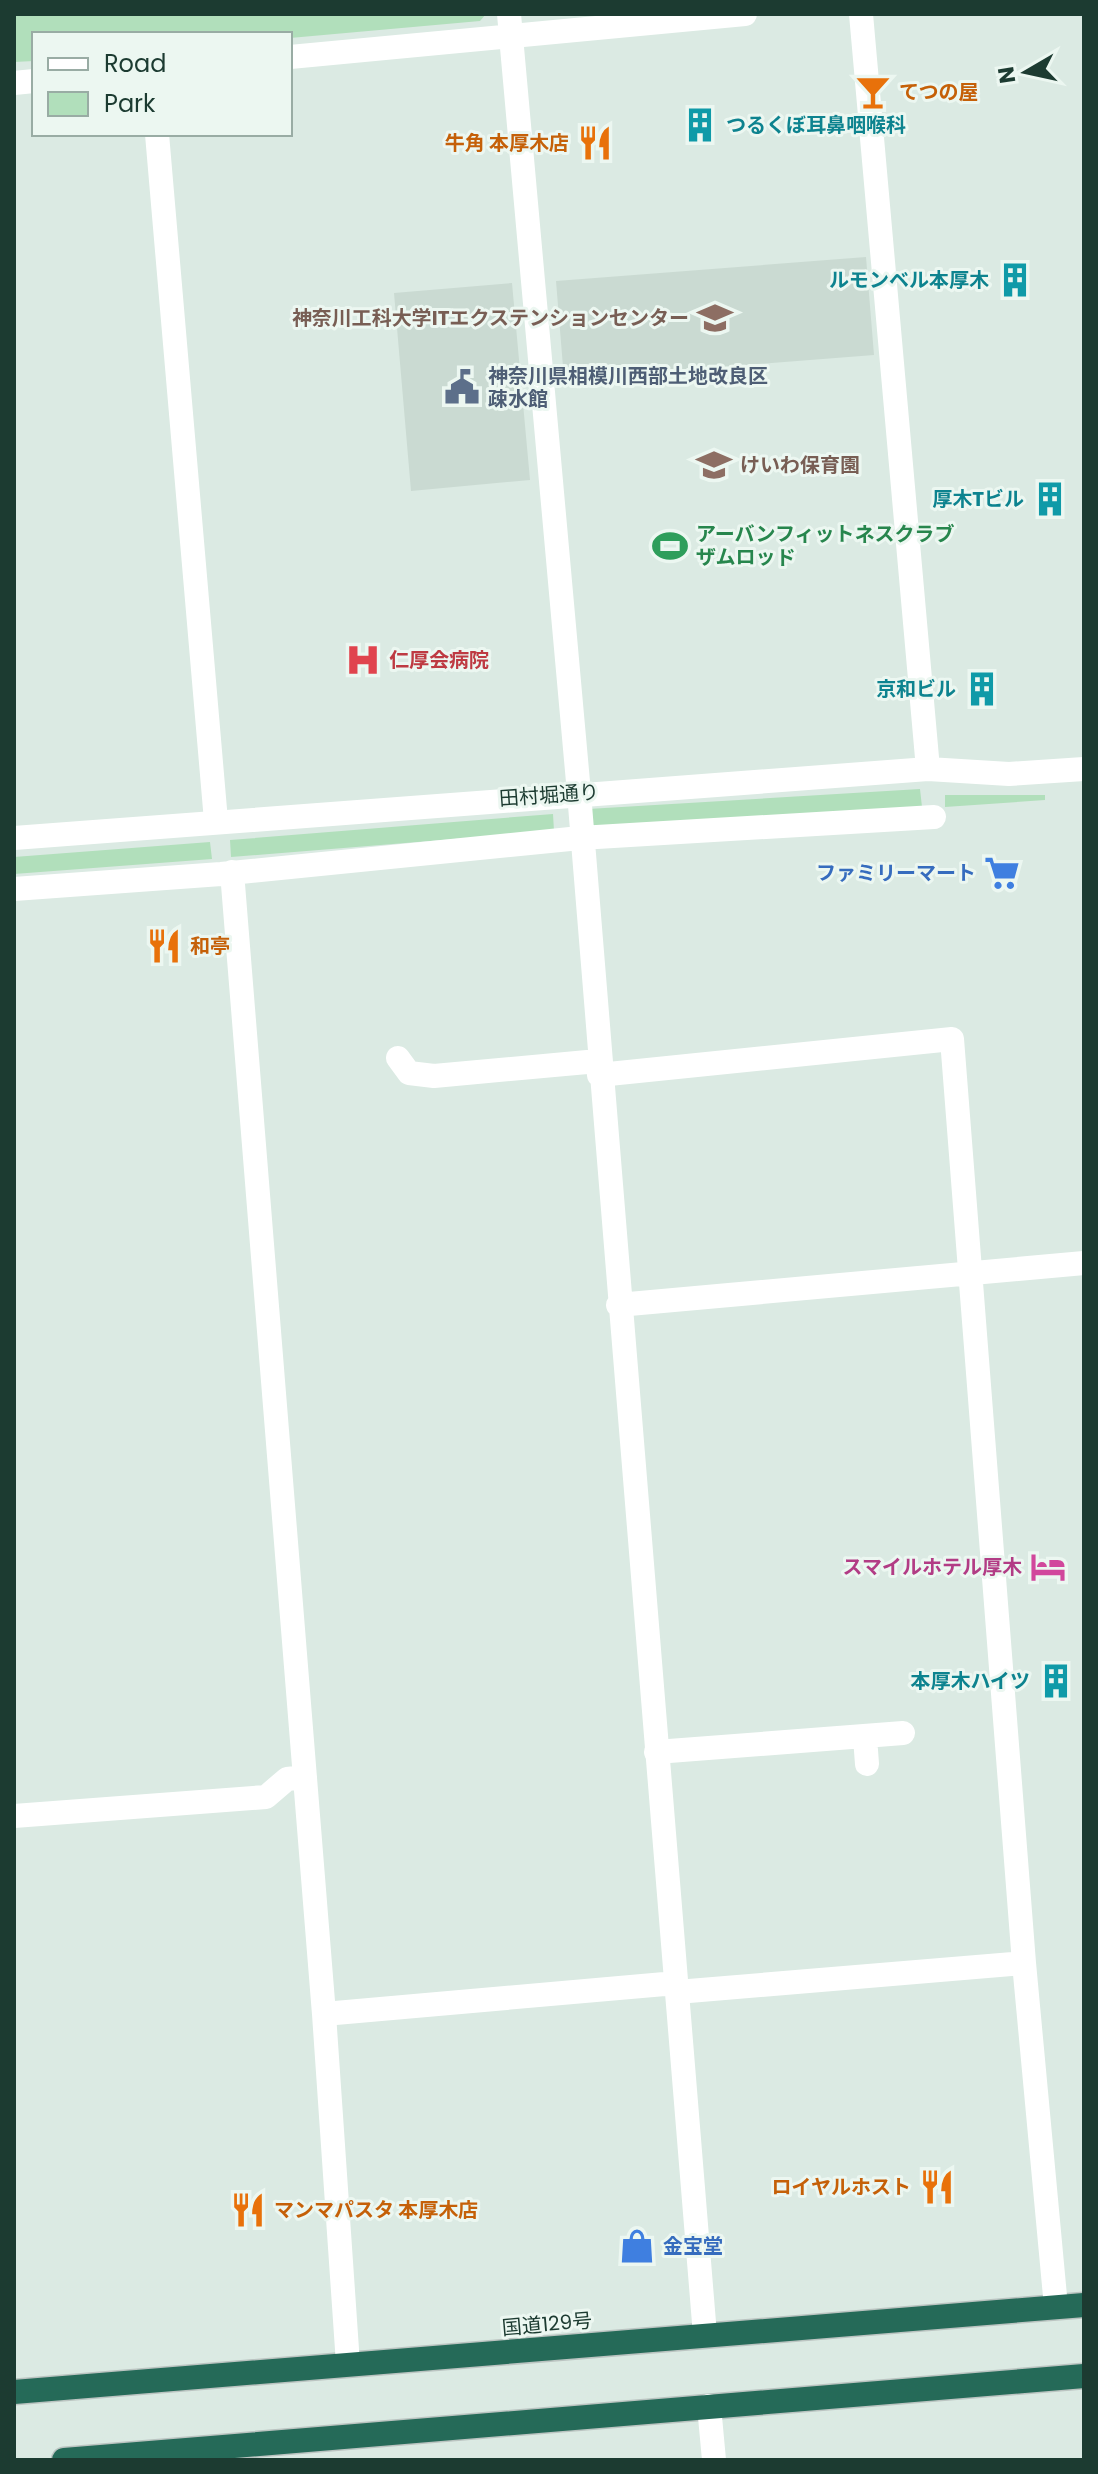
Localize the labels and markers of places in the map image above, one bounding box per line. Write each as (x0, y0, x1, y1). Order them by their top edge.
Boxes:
bar icon: てつの屋 (854, 73, 892, 111)
place label: てつの屋 (899, 78, 979, 106)
building icon: つるくぼ耳鼻咽喉科 (681, 106, 719, 144)
place label: つるくぼ耳鼻咽喉科 (726, 111, 906, 139)
restaurant icon: 牛角 本厚木店 (576, 124, 614, 162)
place label: 牛角 本厚木店 (445, 129, 569, 157)
building icon: ルモンベル本厚木 (996, 261, 1034, 299)
place label: ルモンベル本厚木 (829, 266, 989, 294)
school or university icon: 神奈川工科大学ITエクステンションセンター (696, 299, 734, 337)
place label: 神奈川工科大学ITエクステンションセンター (292, 304, 689, 332)
place label: 神奈川県相模川西部土地改良区 疎水館 (488, 362, 768, 413)
public building icon: 神奈川県相模川西部土地改良区 疎水館 (443, 368, 481, 406)
school or university icon: けいわ保育園 (695, 446, 733, 484)
place label: けいわ保育園 (740, 451, 860, 479)
building icon: 厚木Tビル (1031, 480, 1069, 518)
place label: 厚木Tビル (932, 485, 1024, 513)
place label: アーバンフィットネスクラブ ザムロッド (696, 520, 955, 571)
sports icon: アーバンフィットネスクラブ ザムロッド (651, 527, 689, 565)
hospital icon: 仁厚会病院 (344, 641, 382, 679)
place label: 仁厚会病院 (389, 646, 489, 674)
building icon: 京和ビル (963, 670, 1001, 708)
place label: 京和ビル (876, 675, 956, 703)
supermarket icon: ファミリーマート (983, 854, 1021, 892)
place label: ファミリーマート (816, 859, 976, 887)
restaurant icon: 和亭 (145, 927, 183, 965)
place label: 和亭 (190, 932, 230, 960)
hotel icon: スマイルホテル厚木 (1029, 1548, 1067, 1586)
place label: スマイルホテル厚木 (843, 1553, 1022, 1581)
building icon: 本厚木ハイツ (1037, 1662, 1075, 1700)
place label: 本厚木ハイツ (910, 1667, 1030, 1695)
restaurant icon: ロイヤルホスト (918, 2168, 956, 2206)
place label: ロイヤルホスト (772, 2173, 911, 2201)
restaurant icon: マンマパスタ 本厚木店 (229, 2191, 267, 2229)
place label: マンマパスタ 本厚木店 (274, 2196, 478, 2224)
shop icon: 金宝堂 (618, 2227, 656, 2265)
place label: 金宝堂 (663, 2232, 723, 2260)

